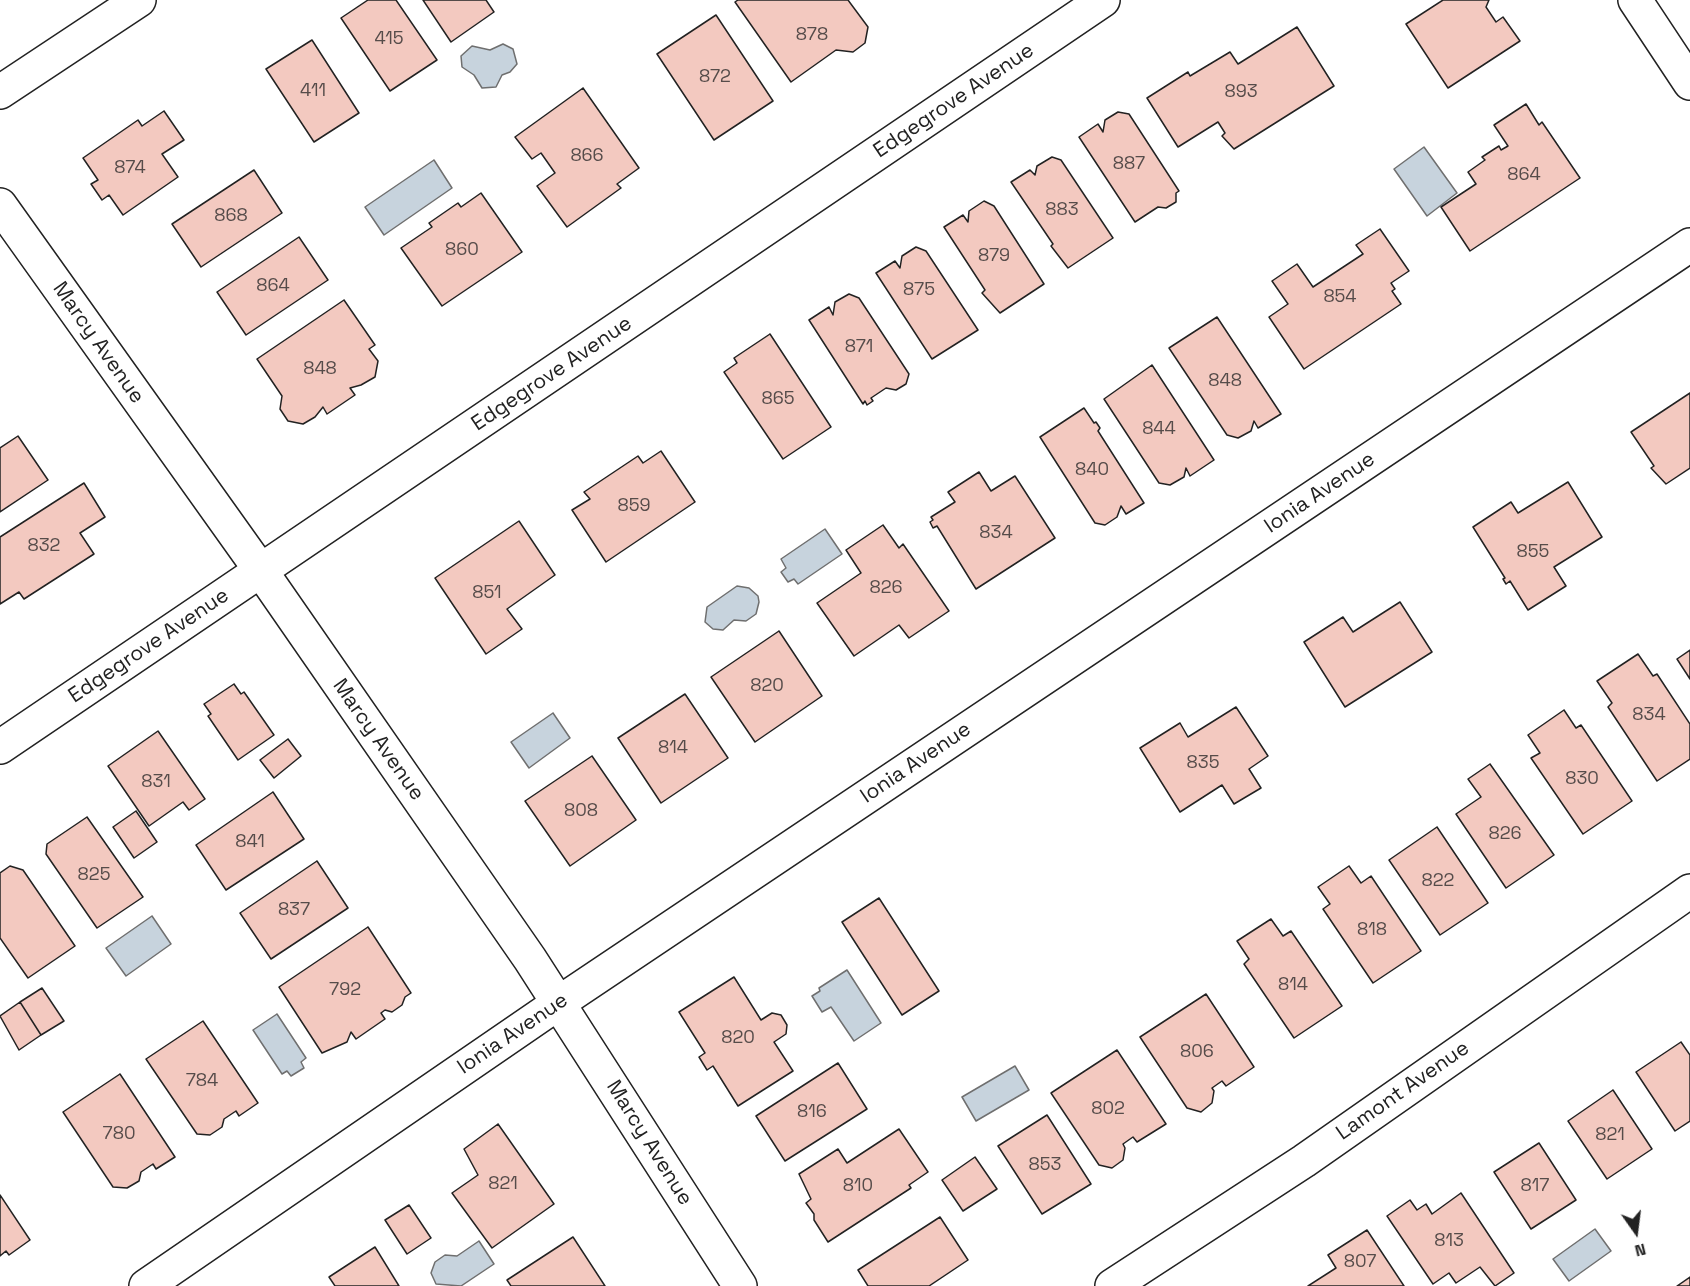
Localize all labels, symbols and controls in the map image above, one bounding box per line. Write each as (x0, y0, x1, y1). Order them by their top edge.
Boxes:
house number: 878 (796, 24, 828, 46)
house number: 415 (374, 28, 404, 50)
street label: Edgegrove Avenue (869, 38, 1039, 164)
house number: 872 (699, 66, 731, 88)
house number: 411 (300, 80, 326, 102)
house number: 893 (1224, 81, 1258, 103)
house number: 866 (570, 145, 604, 167)
house number: 887 (1113, 153, 1145, 175)
house number: 874 (114, 157, 146, 179)
house number: 864 (1507, 164, 1541, 186)
house number: 883 (1045, 199, 1079, 221)
house number: 868 (214, 205, 248, 227)
house number: 860 (445, 239, 479, 261)
house number: 879 (978, 245, 1010, 267)
house number: 864 (256, 275, 290, 297)
street label: Marcy Avenue (47, 277, 149, 409)
house number: 875 (903, 279, 935, 301)
house number: 854 (1323, 286, 1357, 308)
street label: Edgegrove Avenue (467, 311, 637, 437)
house number: 871 (845, 336, 873, 358)
house number: 848 (303, 358, 337, 380)
house number: 848 (1208, 370, 1242, 392)
house number: 865 (761, 388, 795, 410)
house number: 844 (1142, 418, 1176, 440)
street label: Ionia Avenue (1260, 447, 1380, 539)
house number: 840 (1075, 459, 1109, 481)
house number: 859 (617, 495, 651, 517)
house number: 834 (979, 522, 1013, 544)
house number: 832 (28, 535, 60, 557)
house number: 855 (1517, 541, 1549, 563)
house number: 826 (869, 577, 903, 599)
house number: 851 (472, 582, 502, 604)
street label: Edgegrove Avenue (64, 583, 234, 709)
street label: Marcy Avenue (327, 674, 429, 806)
house number: 820 (750, 675, 784, 697)
house number: 834 (1632, 704, 1666, 726)
street label: Ionia Avenue (856, 717, 976, 809)
house number: 814 (658, 737, 688, 759)
house number: 835 (1187, 752, 1219, 774)
house number: 830 (1565, 768, 1599, 790)
house number: 831 (141, 771, 171, 793)
house number: 808 (564, 800, 598, 822)
house number: 826 (1488, 823, 1522, 845)
house number: 841 (235, 831, 265, 853)
house number: 825 (78, 864, 110, 886)
house number: 822 (1422, 870, 1454, 892)
house number: 837 (278, 899, 310, 921)
house number: 818 (1357, 919, 1387, 941)
house number: 814 (1278, 974, 1308, 996)
house number: 792 (329, 979, 361, 1001)
street label: Ionia Avenue (453, 988, 573, 1080)
house number: 820 (721, 1027, 755, 1049)
street label: Lamont Avenue (1332, 1036, 1474, 1146)
house number: 806 (1180, 1041, 1214, 1063)
house number: 784 (186, 1070, 218, 1092)
street label: Marcy Avenue (600, 1076, 698, 1210)
house number: 802 (1091, 1098, 1125, 1120)
house number: 816 (797, 1101, 827, 1123)
house number: 780 (103, 1123, 135, 1145)
house number: 821 (1595, 1124, 1625, 1146)
house number: 853 (1029, 1154, 1061, 1176)
house number: 821 (488, 1173, 518, 1195)
house number: 810 (843, 1175, 873, 1197)
house number: 817 (1521, 1175, 1549, 1197)
north arrow (1606, 1202, 1666, 1262)
house number: 813 (1434, 1230, 1464, 1252)
text: N (1633, 1238, 1648, 1261)
house number: 807 (1344, 1251, 1376, 1273)

